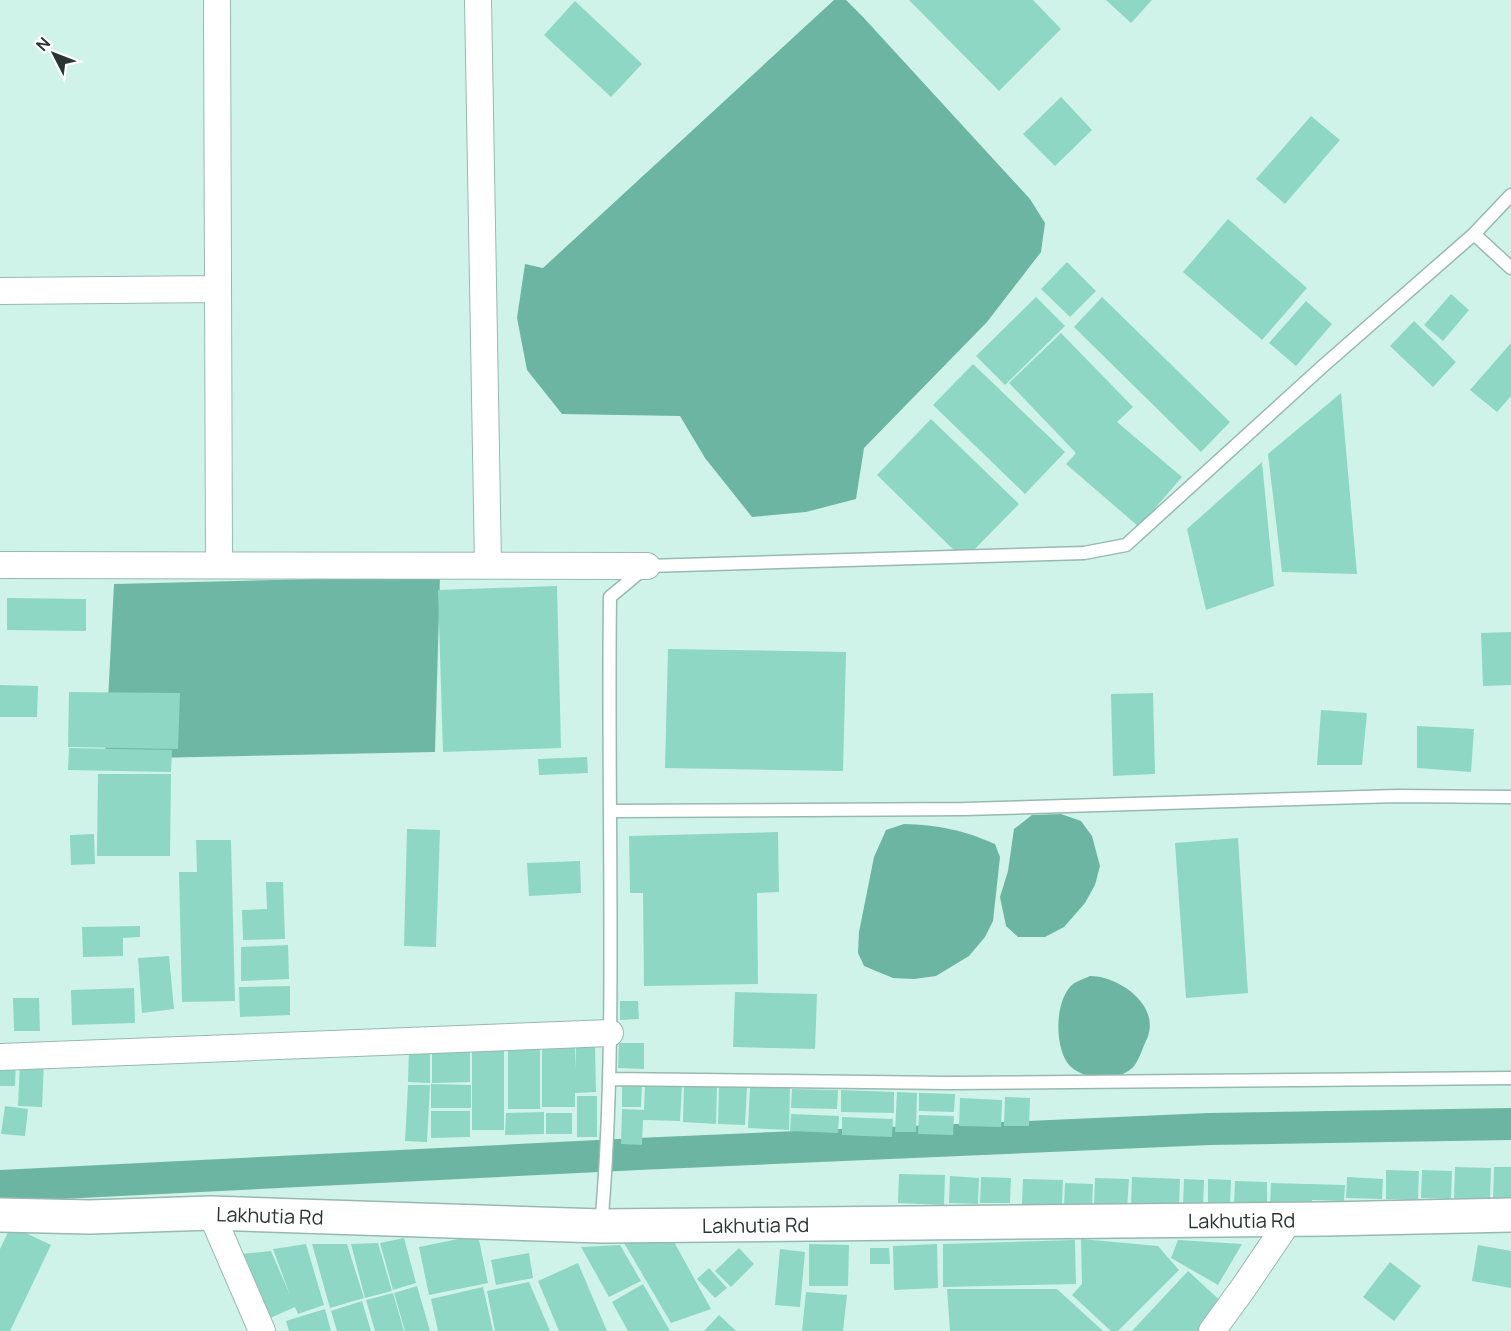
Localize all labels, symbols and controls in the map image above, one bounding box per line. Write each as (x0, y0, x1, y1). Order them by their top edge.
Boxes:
north arrow (24, 24, 84, 84)
text: N (31, 32, 55, 56)
street label: Lakhutia Rd (216, 1200, 324, 1230)
street label: Lakhutia Rd (1188, 1206, 1295, 1234)
street label: Lakhutia Rd (702, 1210, 809, 1239)

